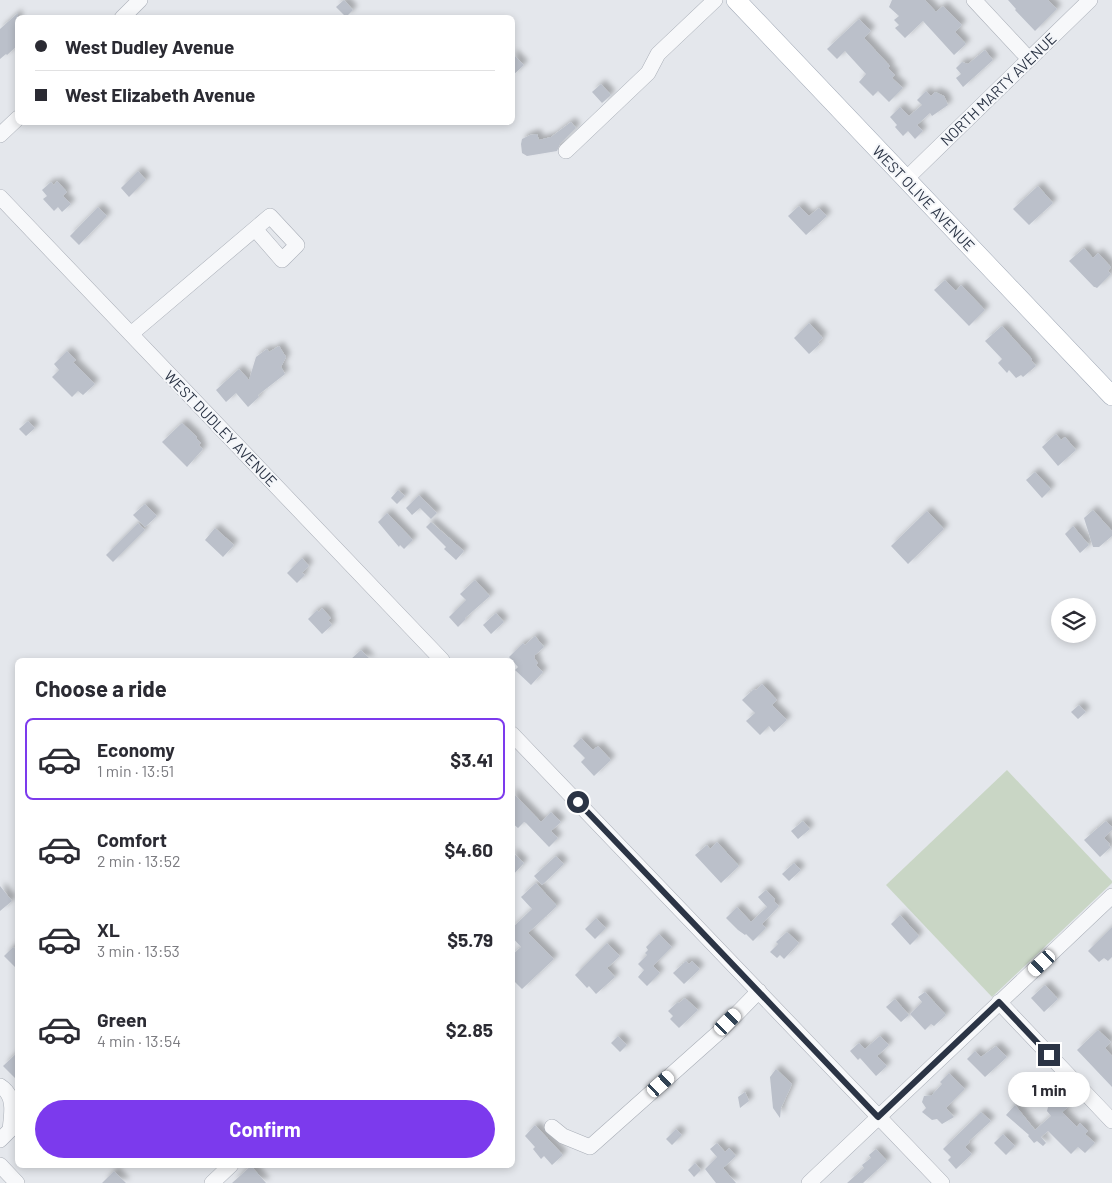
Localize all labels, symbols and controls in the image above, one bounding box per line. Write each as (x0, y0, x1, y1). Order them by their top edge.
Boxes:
street label: NORTH MARTY AVENUE (936, 29, 1060, 149)
text: West Dudley Avenue (65, 35, 234, 58)
text: West Elizabeth Avenue (65, 83, 255, 106)
street label: WEST OLIVE AVENUE (869, 142, 979, 254)
street label: WEST DUDLEY AVENUE (161, 366, 281, 490)
map controls (1051, 598, 1096, 643)
button: layers (1051, 598, 1096, 643)
text: Choose a ride (35, 675, 167, 701)
icon: car (37, 737, 82, 782)
text: Economy (97, 738, 175, 761)
text: $3.41 (450, 748, 493, 771)
text: 1 min · 13:51 (97, 761, 174, 780)
route start (567, 791, 589, 813)
icon: car (37, 827, 82, 872)
text: Comfort (97, 828, 167, 851)
text: $4.60 (444, 838, 493, 861)
text: 2 min · 13:52 (97, 851, 181, 870)
icon: car (37, 917, 82, 962)
text: XL (97, 918, 120, 941)
text: $5.79 (447, 928, 493, 951)
text: 3 min · 13:53 (97, 941, 180, 960)
car (1025, 947, 1058, 979)
car (712, 1006, 743, 1038)
icon: car (37, 1007, 82, 1052)
text: Green (97, 1008, 147, 1031)
text: $2.85 (446, 1018, 493, 1041)
text: 4 min · 13:54 (97, 1031, 181, 1050)
route end (1038, 1044, 1060, 1066)
car (644, 1068, 677, 1100)
callout: 1 min (1008, 1072, 1090, 1108)
text: 1 min (1031, 1080, 1067, 1099)
button: Confirm (35, 1100, 495, 1158)

